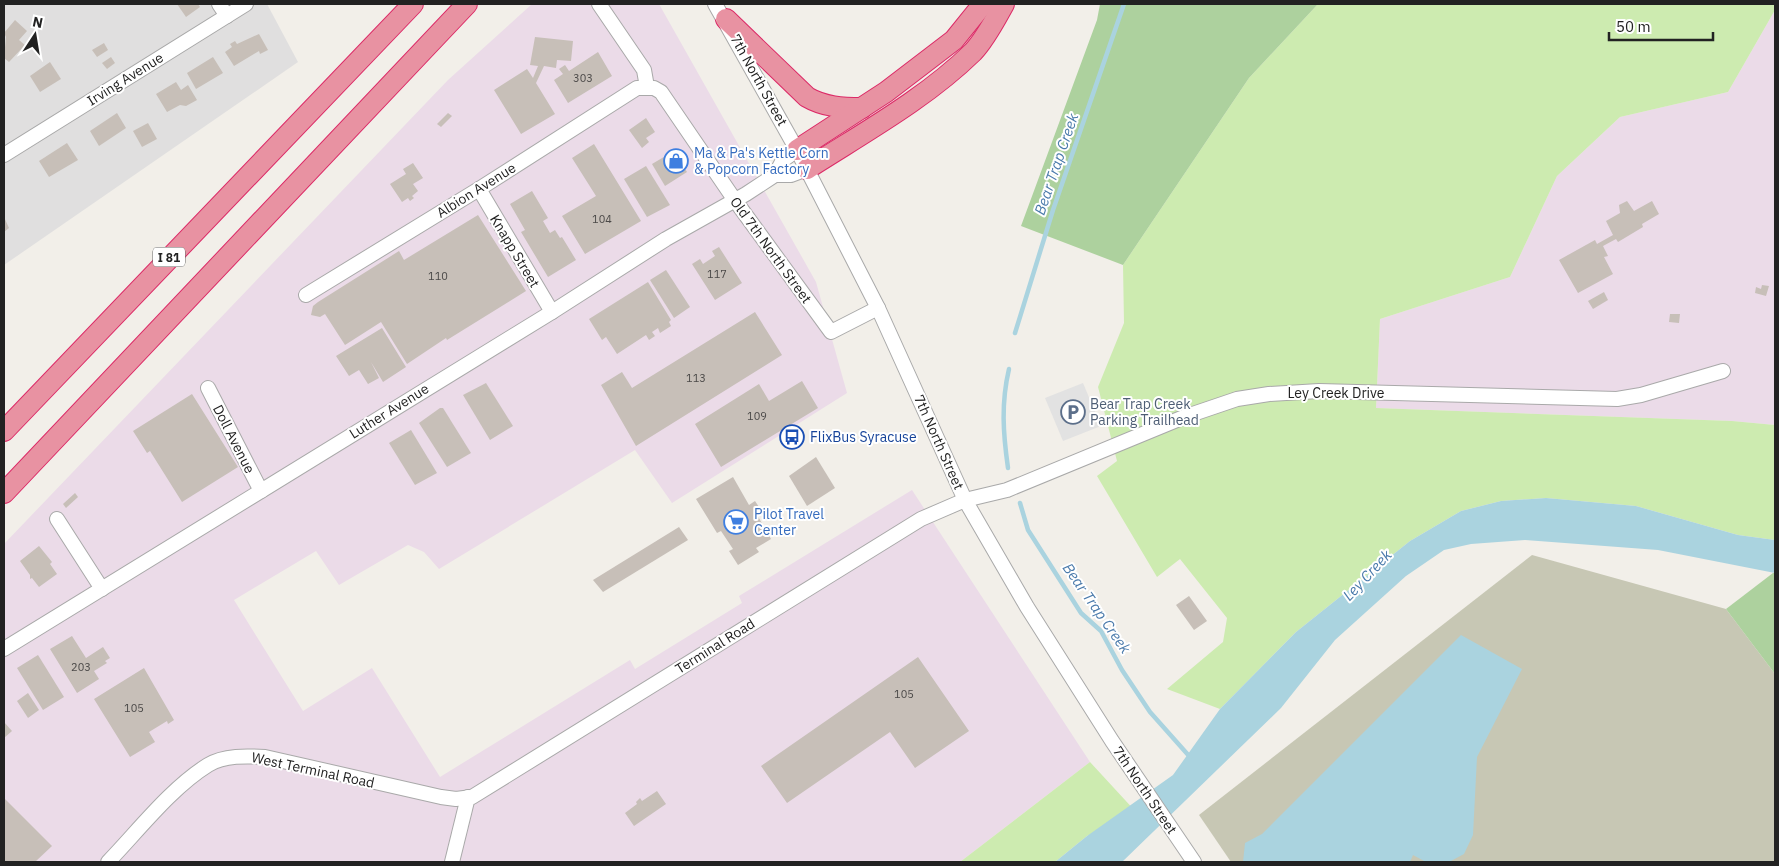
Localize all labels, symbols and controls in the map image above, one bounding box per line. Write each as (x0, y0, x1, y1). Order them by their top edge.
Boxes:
north arrow (10, 10, 60, 60)
scale bar (1609, 10, 1713, 42)
text: N (31, 12, 45, 32)
text: 50 m (1616, 17, 1651, 36)
street label: 7th North Street (726, 31, 792, 129)
street label: Irving Avenue (83, 48, 167, 110)
house number: 303 (573, 71, 593, 85)
water label: Bear Trap Creek (1030, 111, 1082, 217)
place label: Ma & Pa's Kettle Corn & Popcorn Factory (694, 144, 829, 178)
shop icon: Ma & Pa's Kettle Corn & Popcorn Factory (663, 148, 689, 174)
street label: Albion Avenue (433, 158, 519, 222)
street label: Old 7th North Street (726, 193, 816, 307)
street label: Knapp Street (486, 211, 544, 291)
house number: 104 (592, 212, 612, 226)
road number: I 81 (153, 248, 185, 266)
house number: 117 (707, 267, 727, 281)
house number: 110 (428, 269, 448, 283)
house number: 113 (686, 371, 706, 385)
street label: Luther Avenue (346, 379, 432, 443)
street label: Ley Creek Drive (1287, 384, 1385, 402)
street label: 7th North Street (910, 392, 968, 492)
place label: Bear Trap Creek Parking Trailhead (1090, 395, 1199, 429)
parking icon: Bear Trap Creek Parking Trailhead (1060, 399, 1086, 425)
street label: Doll Avenue (209, 402, 259, 477)
house number: 109 (747, 409, 767, 423)
bus stop icon: FlixBus Syracuse (779, 424, 805, 450)
place label: FlixBus Syracuse (810, 428, 917, 446)
place label: Pilot Travel Center (754, 505, 824, 539)
supermarket icon: Pilot Travel Center (723, 509, 749, 535)
water label: Ley Creek (1339, 545, 1396, 605)
water label: Bear Trap Creek (1059, 559, 1135, 657)
street label: Terminal Road (672, 614, 758, 678)
house number: 203 (71, 660, 91, 674)
house number: 105 (894, 687, 914, 701)
house number: 105 (124, 701, 144, 715)
street label: 7th North Street (1109, 743, 1181, 837)
street label: West Terminal Road (250, 748, 376, 792)

